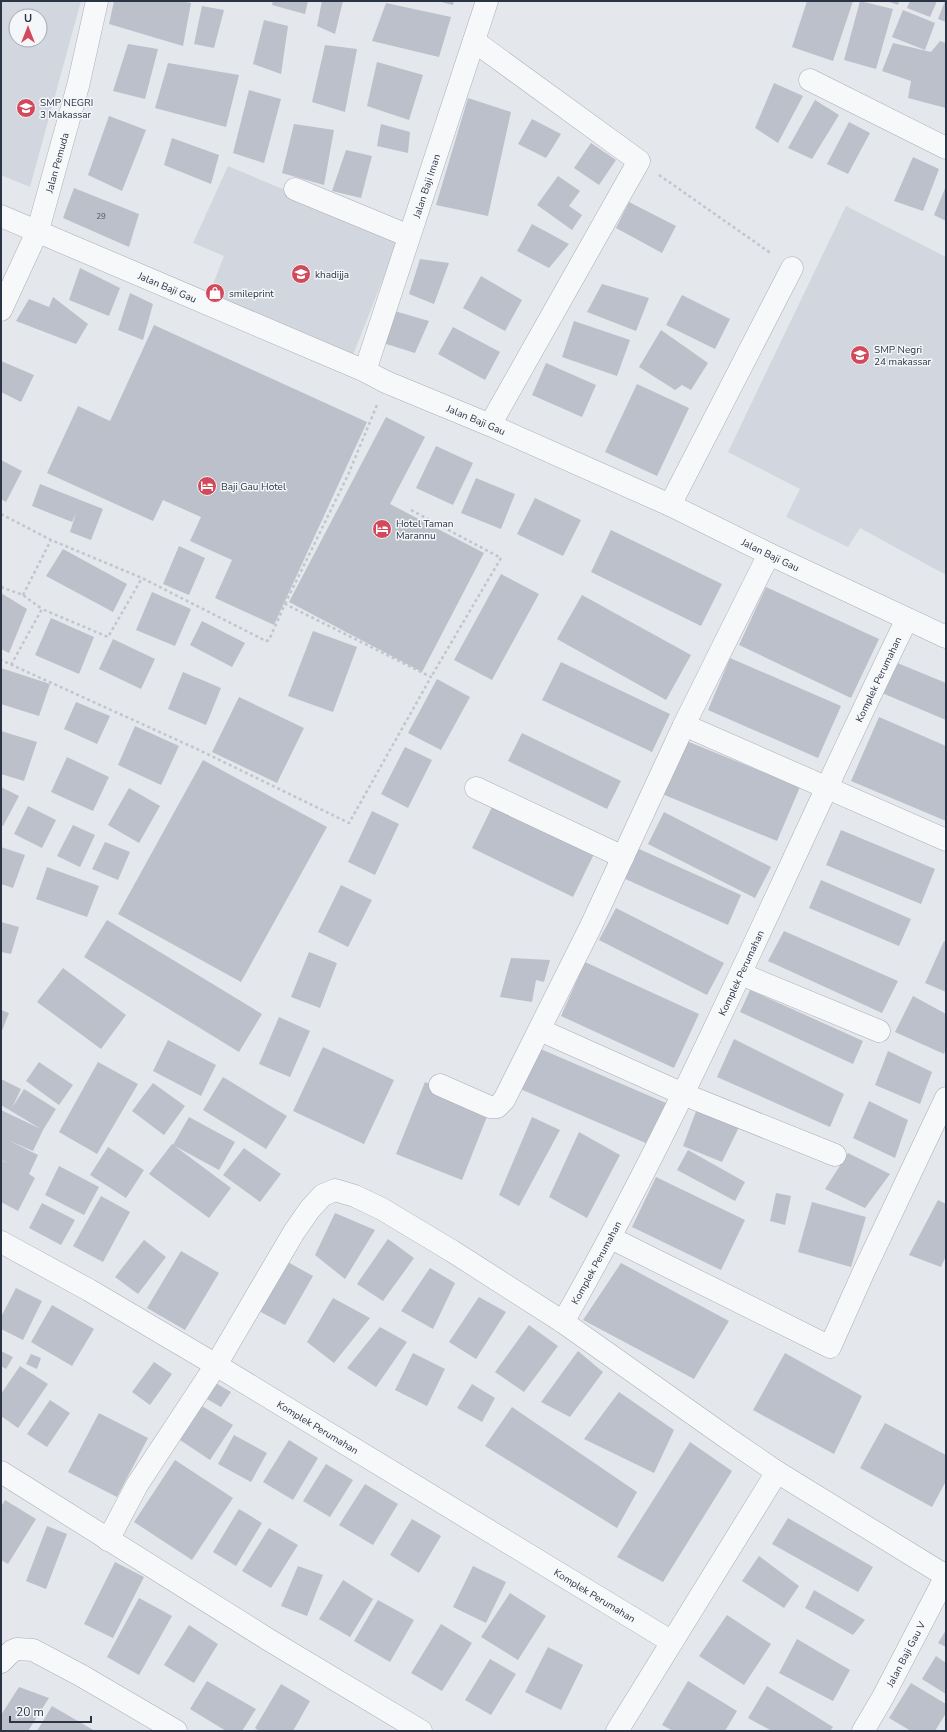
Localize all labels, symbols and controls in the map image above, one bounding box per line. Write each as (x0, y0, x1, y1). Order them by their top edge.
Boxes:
north arrow (8, 8, 48, 48)
text: U (24, 11, 32, 26)
place label: SMP NEGRI 3 Makassar (40, 96, 93, 122)
school or university icon: SMP NEGRI 3 Makassar (15, 97, 37, 119)
street label: Jalan Pemuda (42, 131, 73, 196)
street label: Jalan Baji Iman (410, 152, 444, 221)
house number: 29 (96, 211, 106, 222)
school or university icon: khadijja (290, 263, 312, 285)
place label: khadijja (315, 268, 349, 282)
street label: Jalan Baji Gau (135, 269, 199, 307)
shop icon: smileprint (204, 282, 226, 304)
place label: smileprint (229, 287, 274, 301)
place label: SMP Negri 24 makassar (874, 343, 932, 369)
school or university icon: SMP Negri 24 makassar (849, 344, 871, 366)
street label: Jalan Baji Gau (443, 401, 507, 439)
hotel icon: Baji Gau Hotel (196, 475, 218, 497)
place label: Baji Gau Hotel (221, 480, 286, 494)
place label: Hotel Taman Marannu (396, 517, 454, 543)
hotel icon: Hotel Taman Marannu (371, 518, 393, 540)
street label: Jalan Baji Gau (738, 535, 801, 575)
street label: Komplek Perumahan (852, 635, 905, 725)
street label: Komplek Perumahan (716, 928, 768, 1018)
street label: Komplek Perumahan (568, 1219, 625, 1307)
street label: Komplek Perumahan (274, 1398, 361, 1458)
street label: Komplek Perumahan (551, 1566, 638, 1626)
street label: Jalan Baji Gau V (883, 1619, 929, 1691)
scale bar (10, 1698, 91, 1724)
text: 20 m (16, 1704, 44, 1720)

